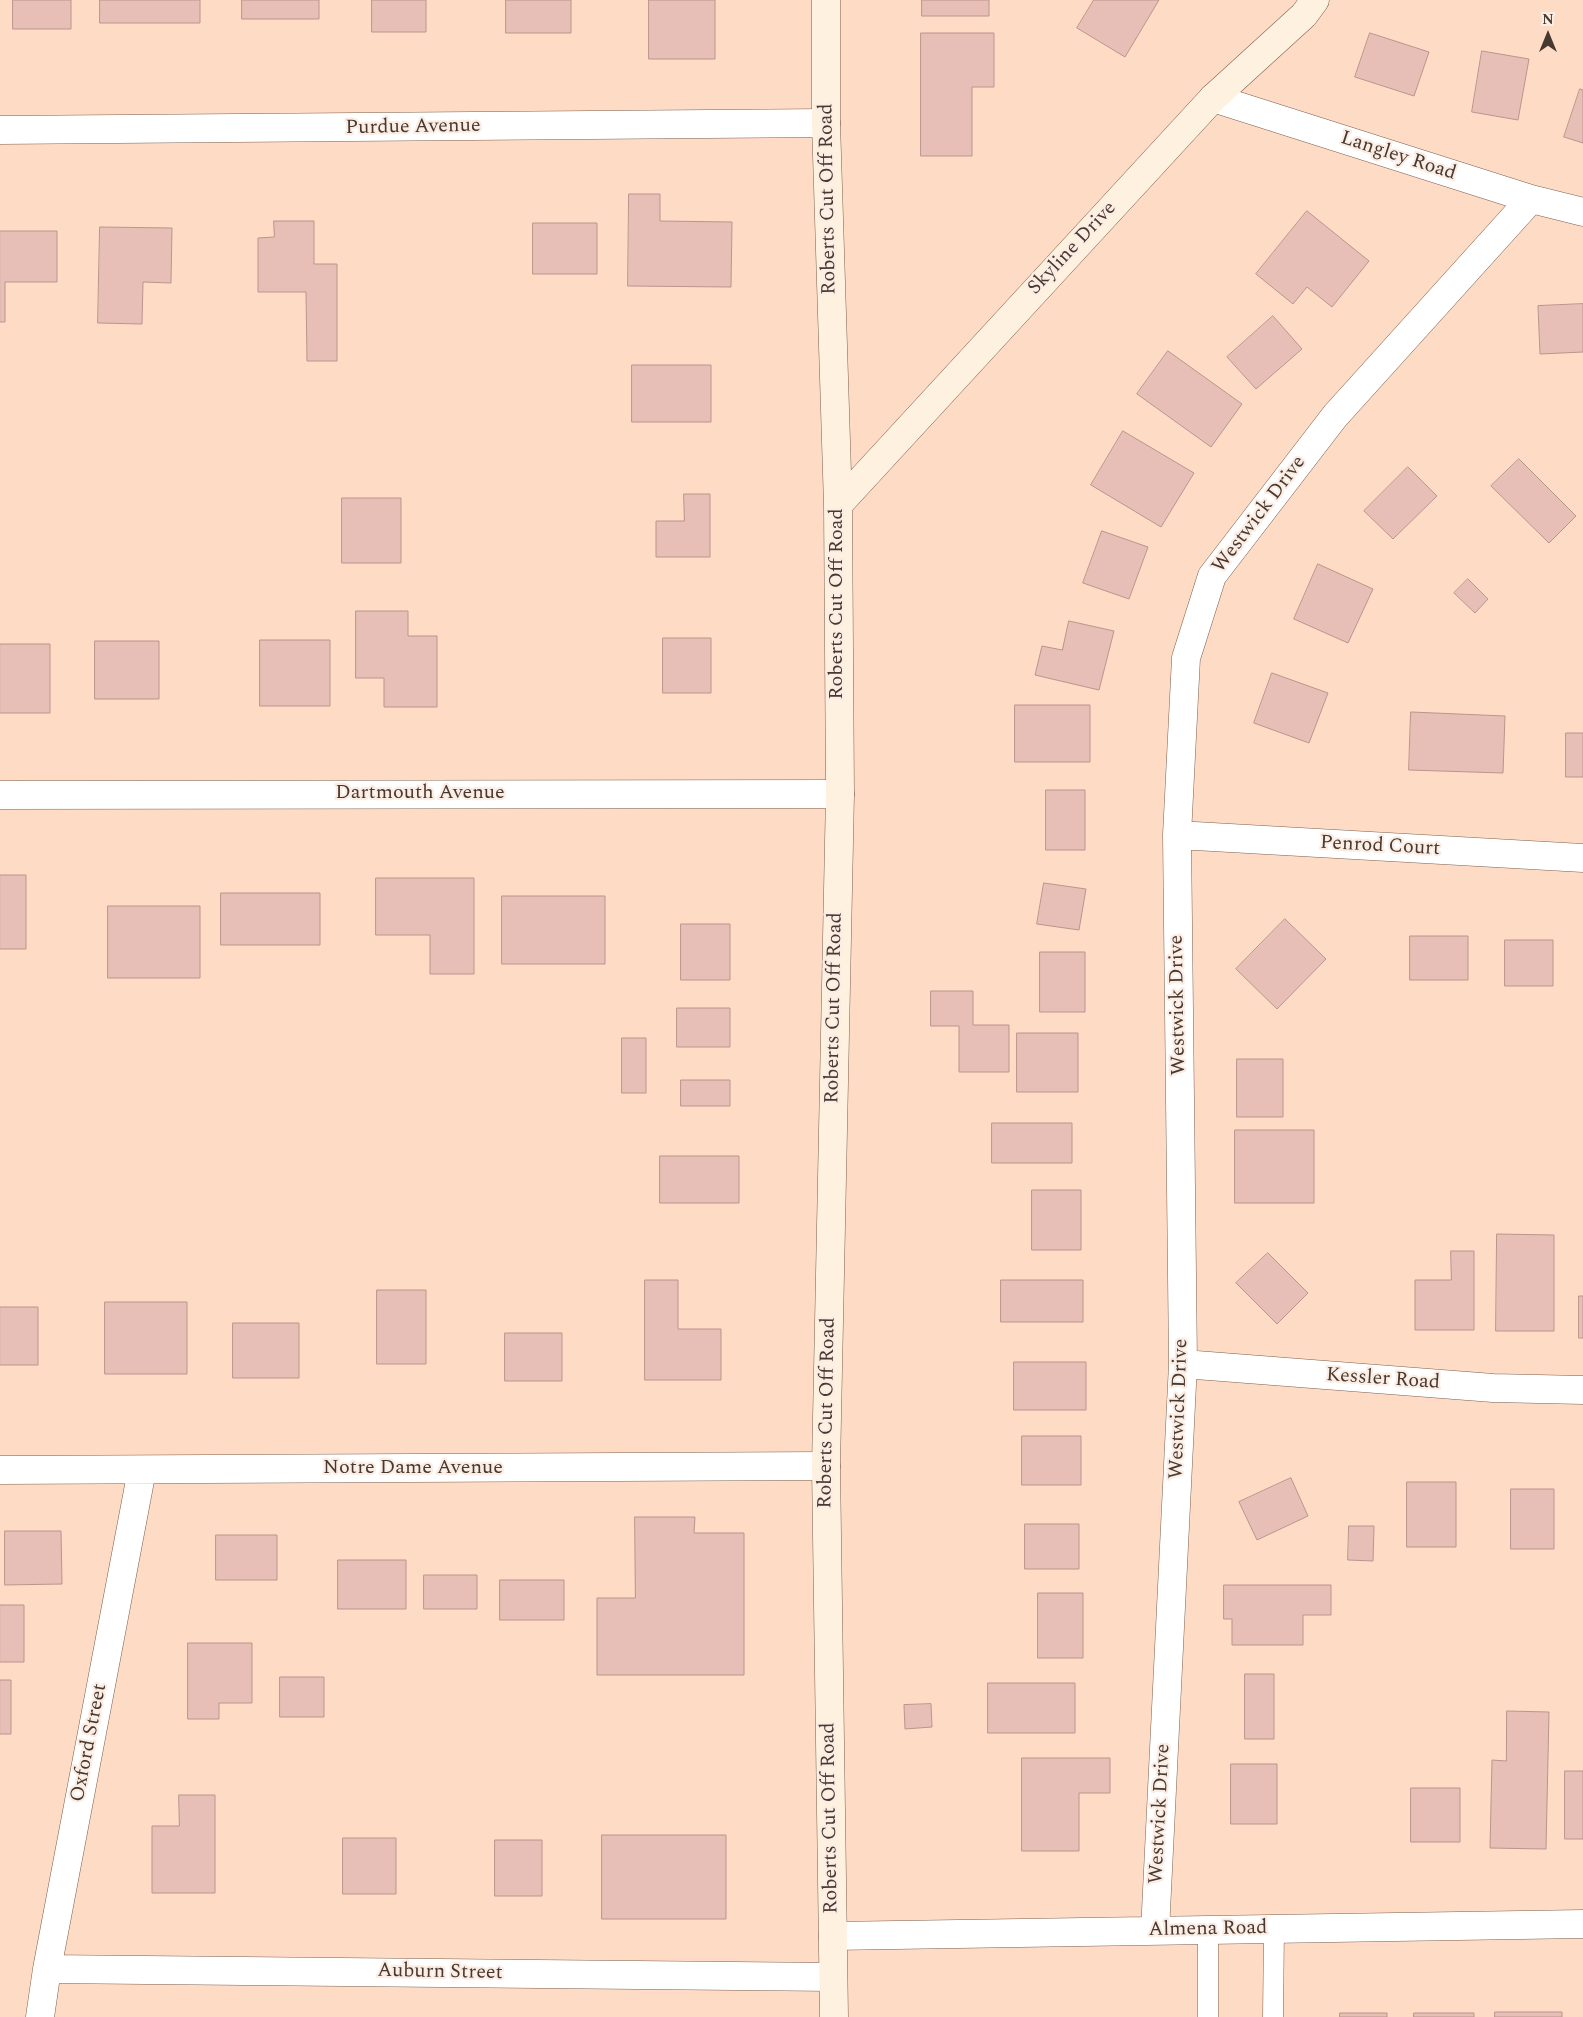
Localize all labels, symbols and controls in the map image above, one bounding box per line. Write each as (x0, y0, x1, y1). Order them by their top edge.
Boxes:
text: N (1542, 9, 1554, 30)
north arrow (1523, 10, 1573, 60)
street label: Roberts Cut Off Road (815, 103, 843, 295)
street label: Purdue Avenue (345, 115, 481, 141)
street label: Langley Road (1337, 127, 1459, 187)
street label: Skyline Drive (1024, 197, 1122, 301)
street label: Westwick Drive (1208, 452, 1312, 578)
street label: Roberts Cut Off Road (826, 508, 850, 700)
street label: Dartmouth Avenue (335, 782, 505, 806)
street label: Penrod Court (1319, 832, 1441, 862)
street label: Roberts Cut Off Road (821, 912, 849, 1104)
street label: Westwick Drive (1166, 935, 1192, 1075)
street label: Roberts Cut Off Road (814, 1317, 842, 1509)
street label: Westwick Drive (1166, 1338, 1194, 1480)
street label: Kessler Road (1325, 1364, 1441, 1396)
street label: Notre Dame Avenue (323, 1457, 503, 1481)
street label: Oxford Street (67, 1682, 113, 1804)
street label: Roberts Cut Off Road (817, 1722, 845, 1914)
street label: Westwick Drive (1145, 1743, 1177, 1885)
street label: Almena Road (1148, 1917, 1268, 1943)
street label: Auburn Street (377, 1960, 503, 1986)

